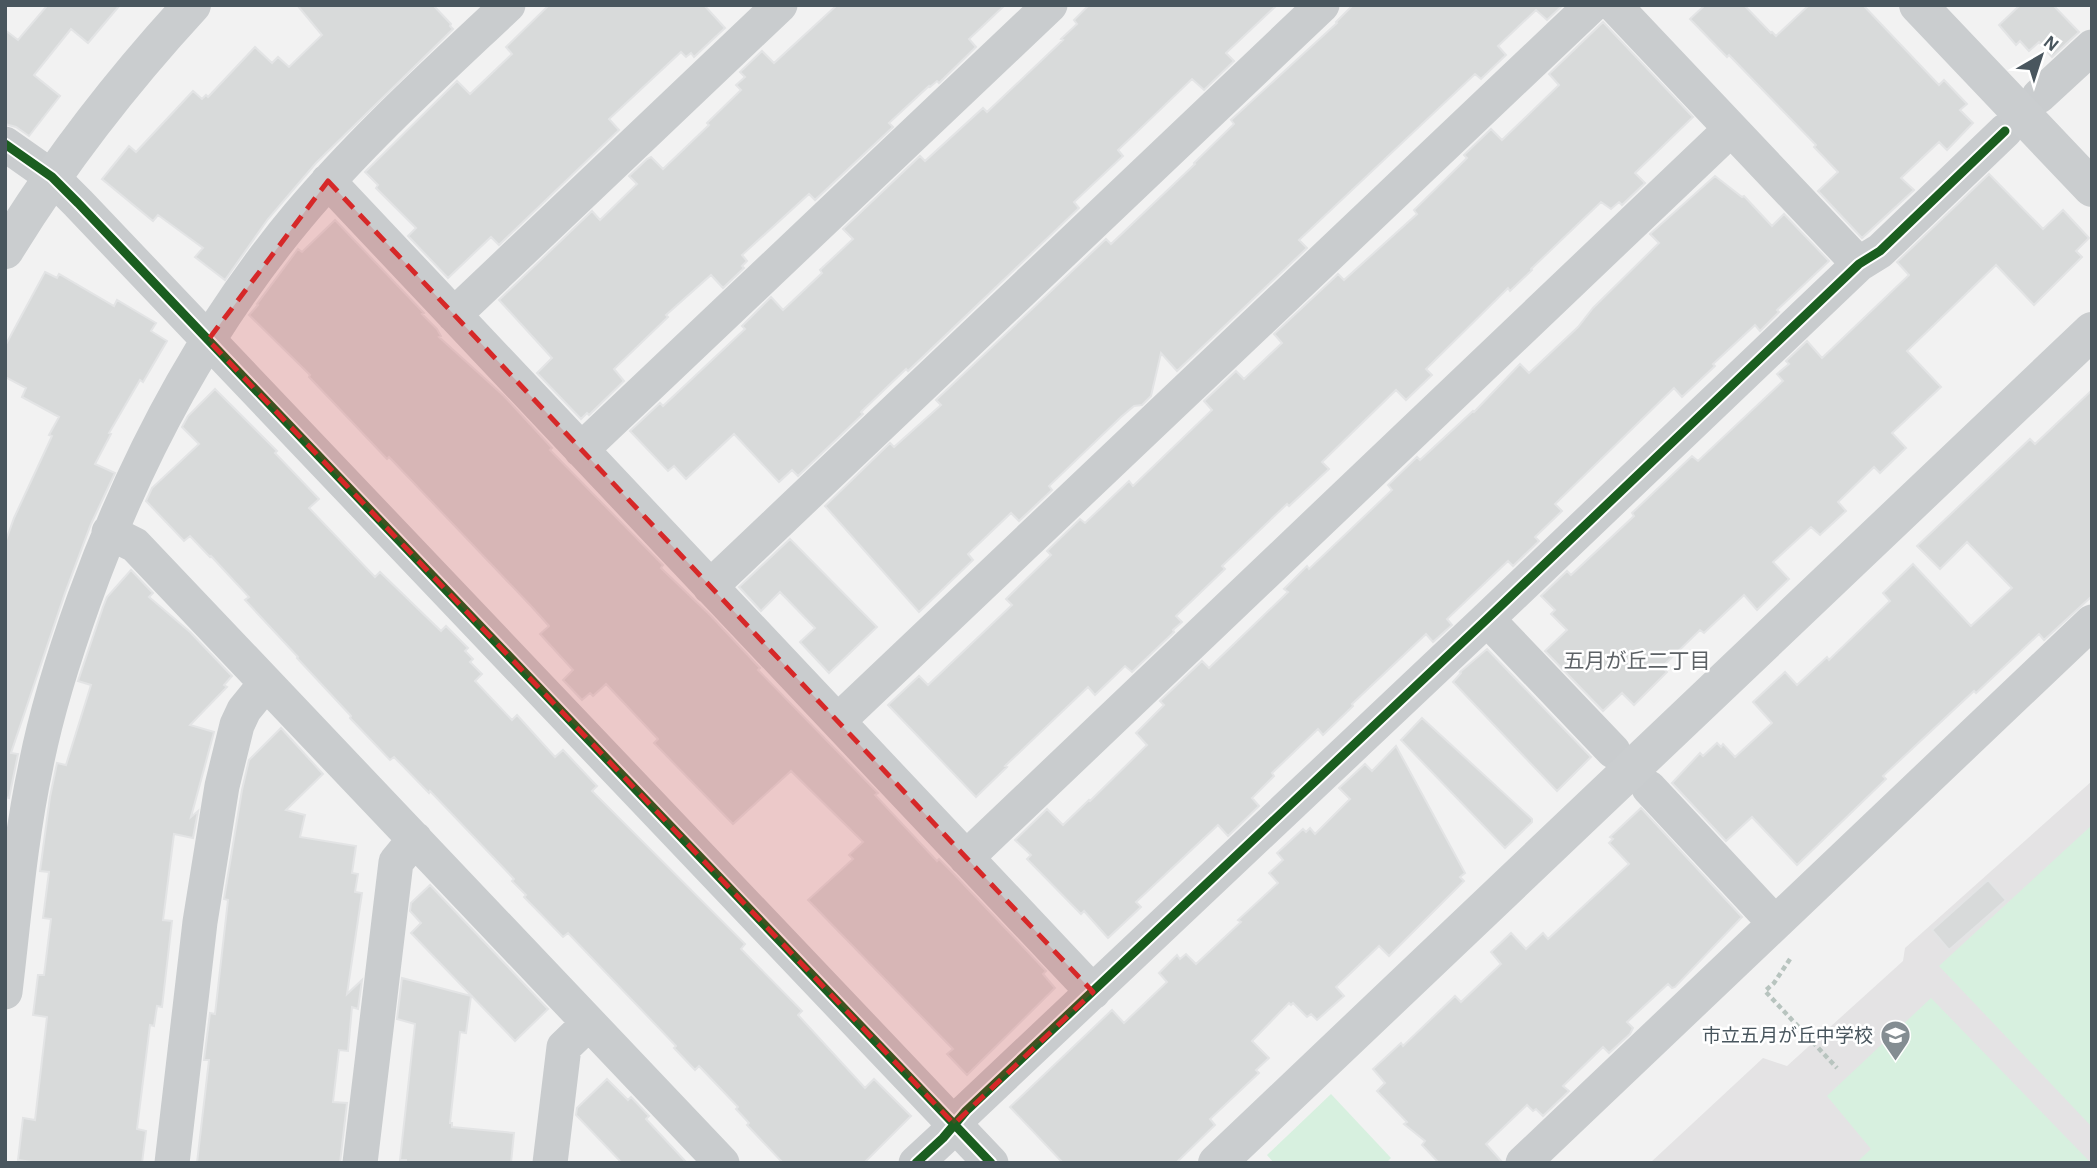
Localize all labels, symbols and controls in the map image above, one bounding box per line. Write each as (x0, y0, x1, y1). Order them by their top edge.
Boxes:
north arrow (2006, 21, 2076, 91)
text: N (2040, 32, 2062, 55)
district label: 五月が丘二丁目 (1564, 650, 1711, 672)
school or university icon: 市立五月が丘中学校 (1879, 1018, 1913, 1062)
place label: 市立五月が丘中学校 (1702, 1025, 1873, 1046)

